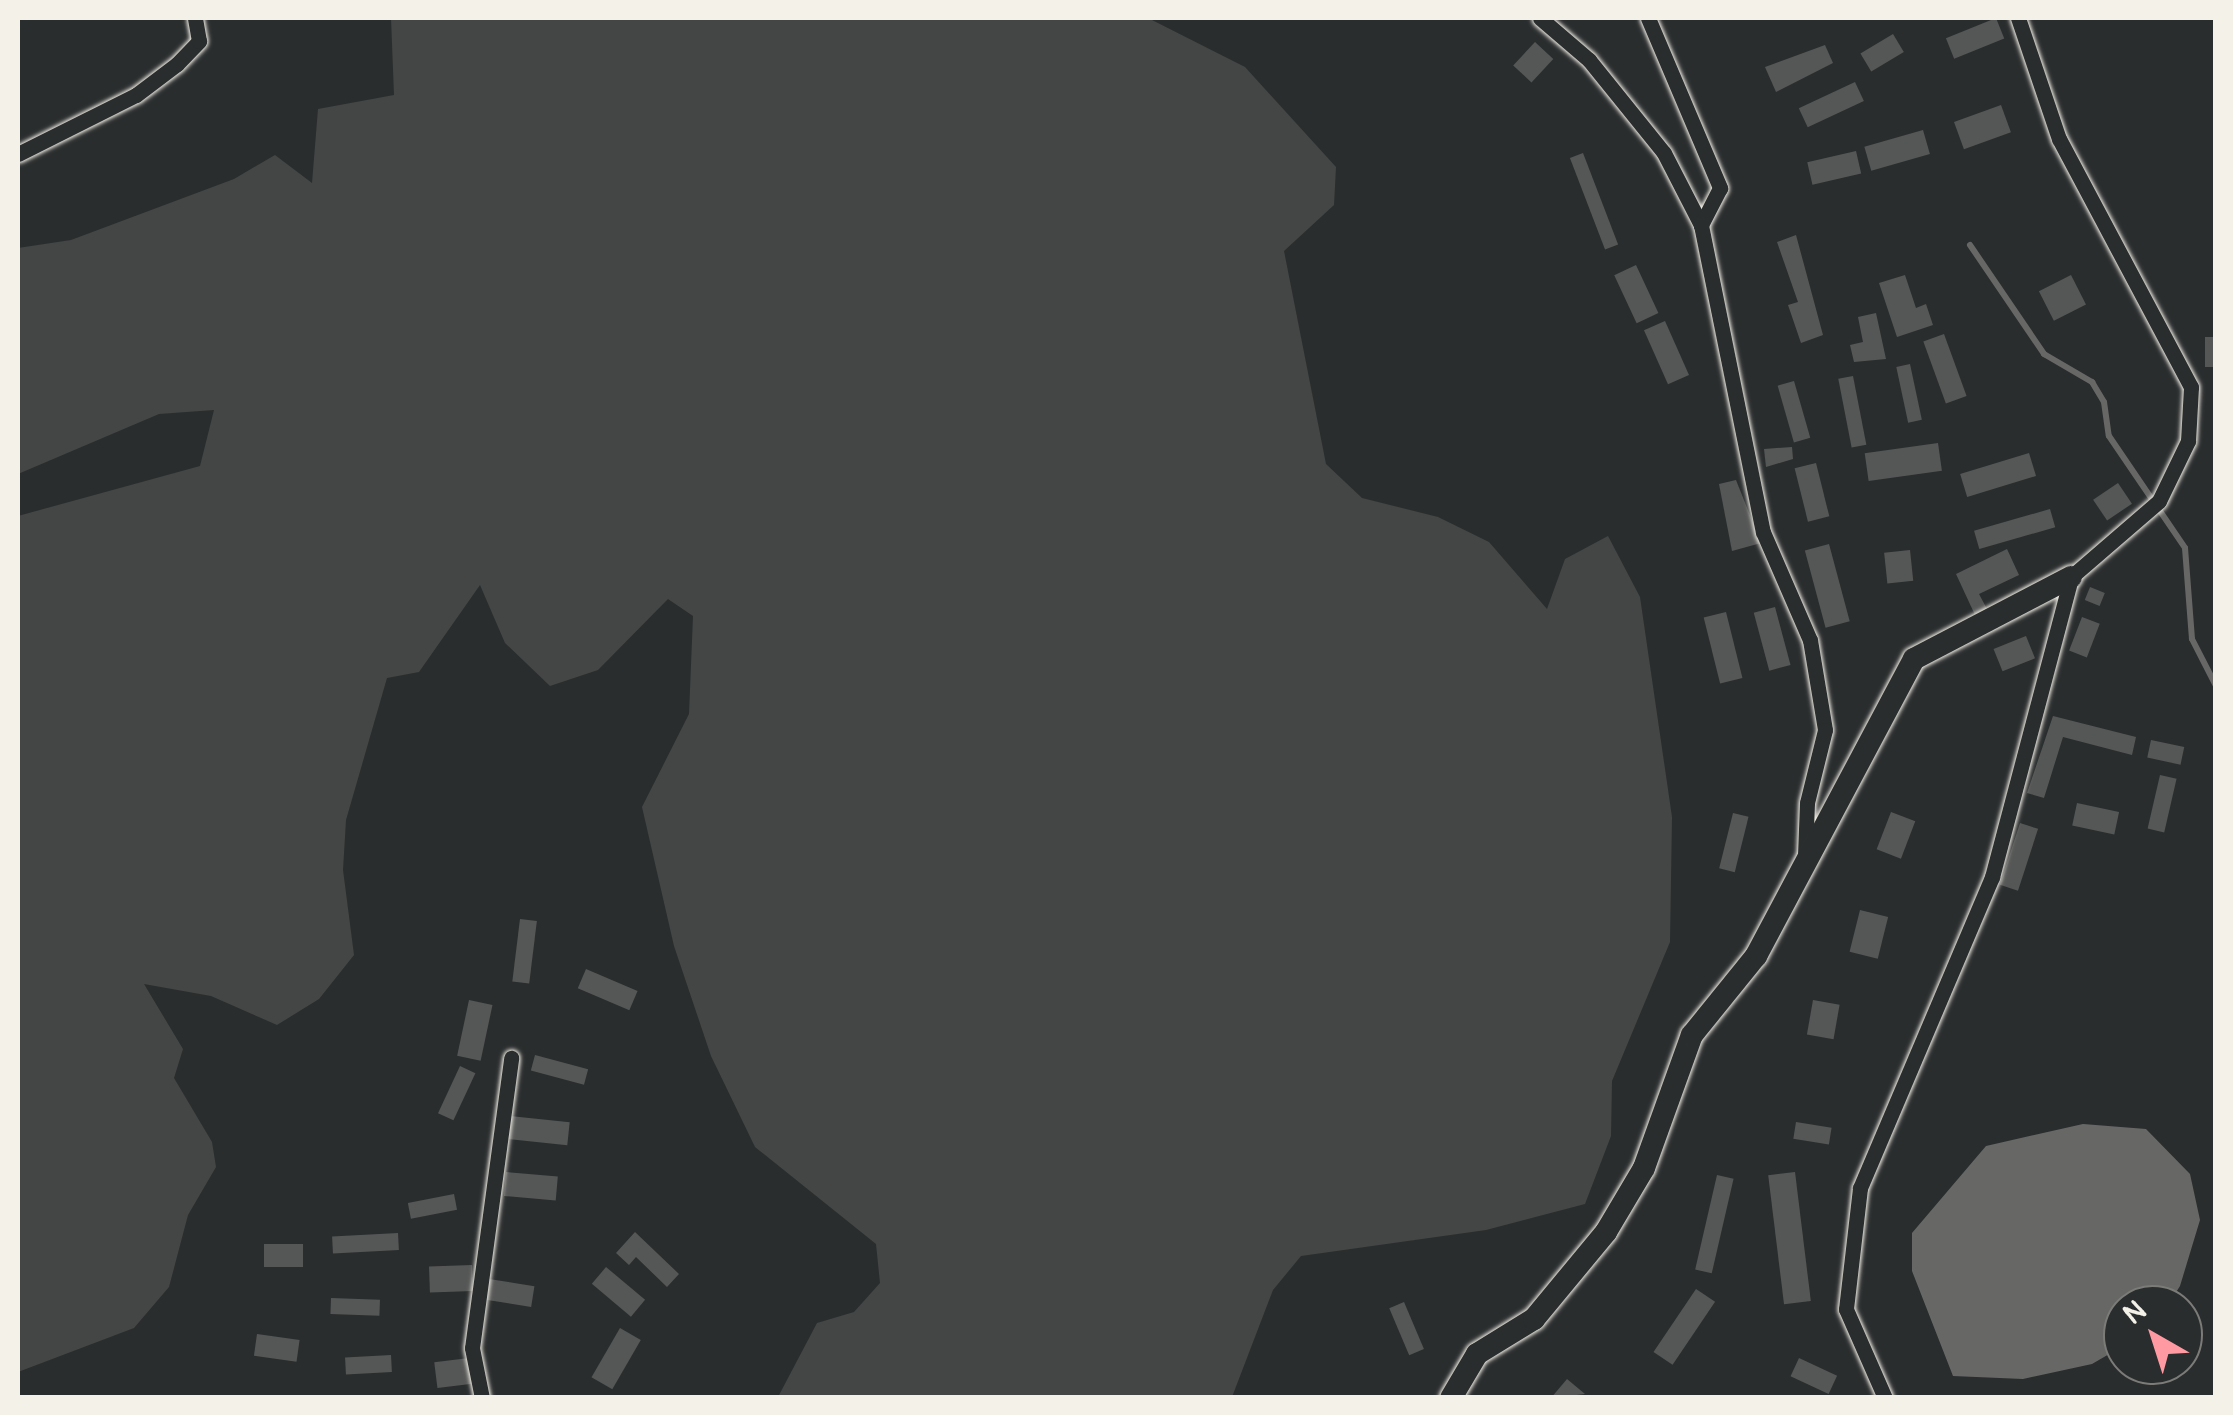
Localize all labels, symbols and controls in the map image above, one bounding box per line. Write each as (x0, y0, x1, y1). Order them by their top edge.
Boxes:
north arrow (2103, 1285, 2203, 1385)
text: N (2117, 1293, 2153, 1332)

